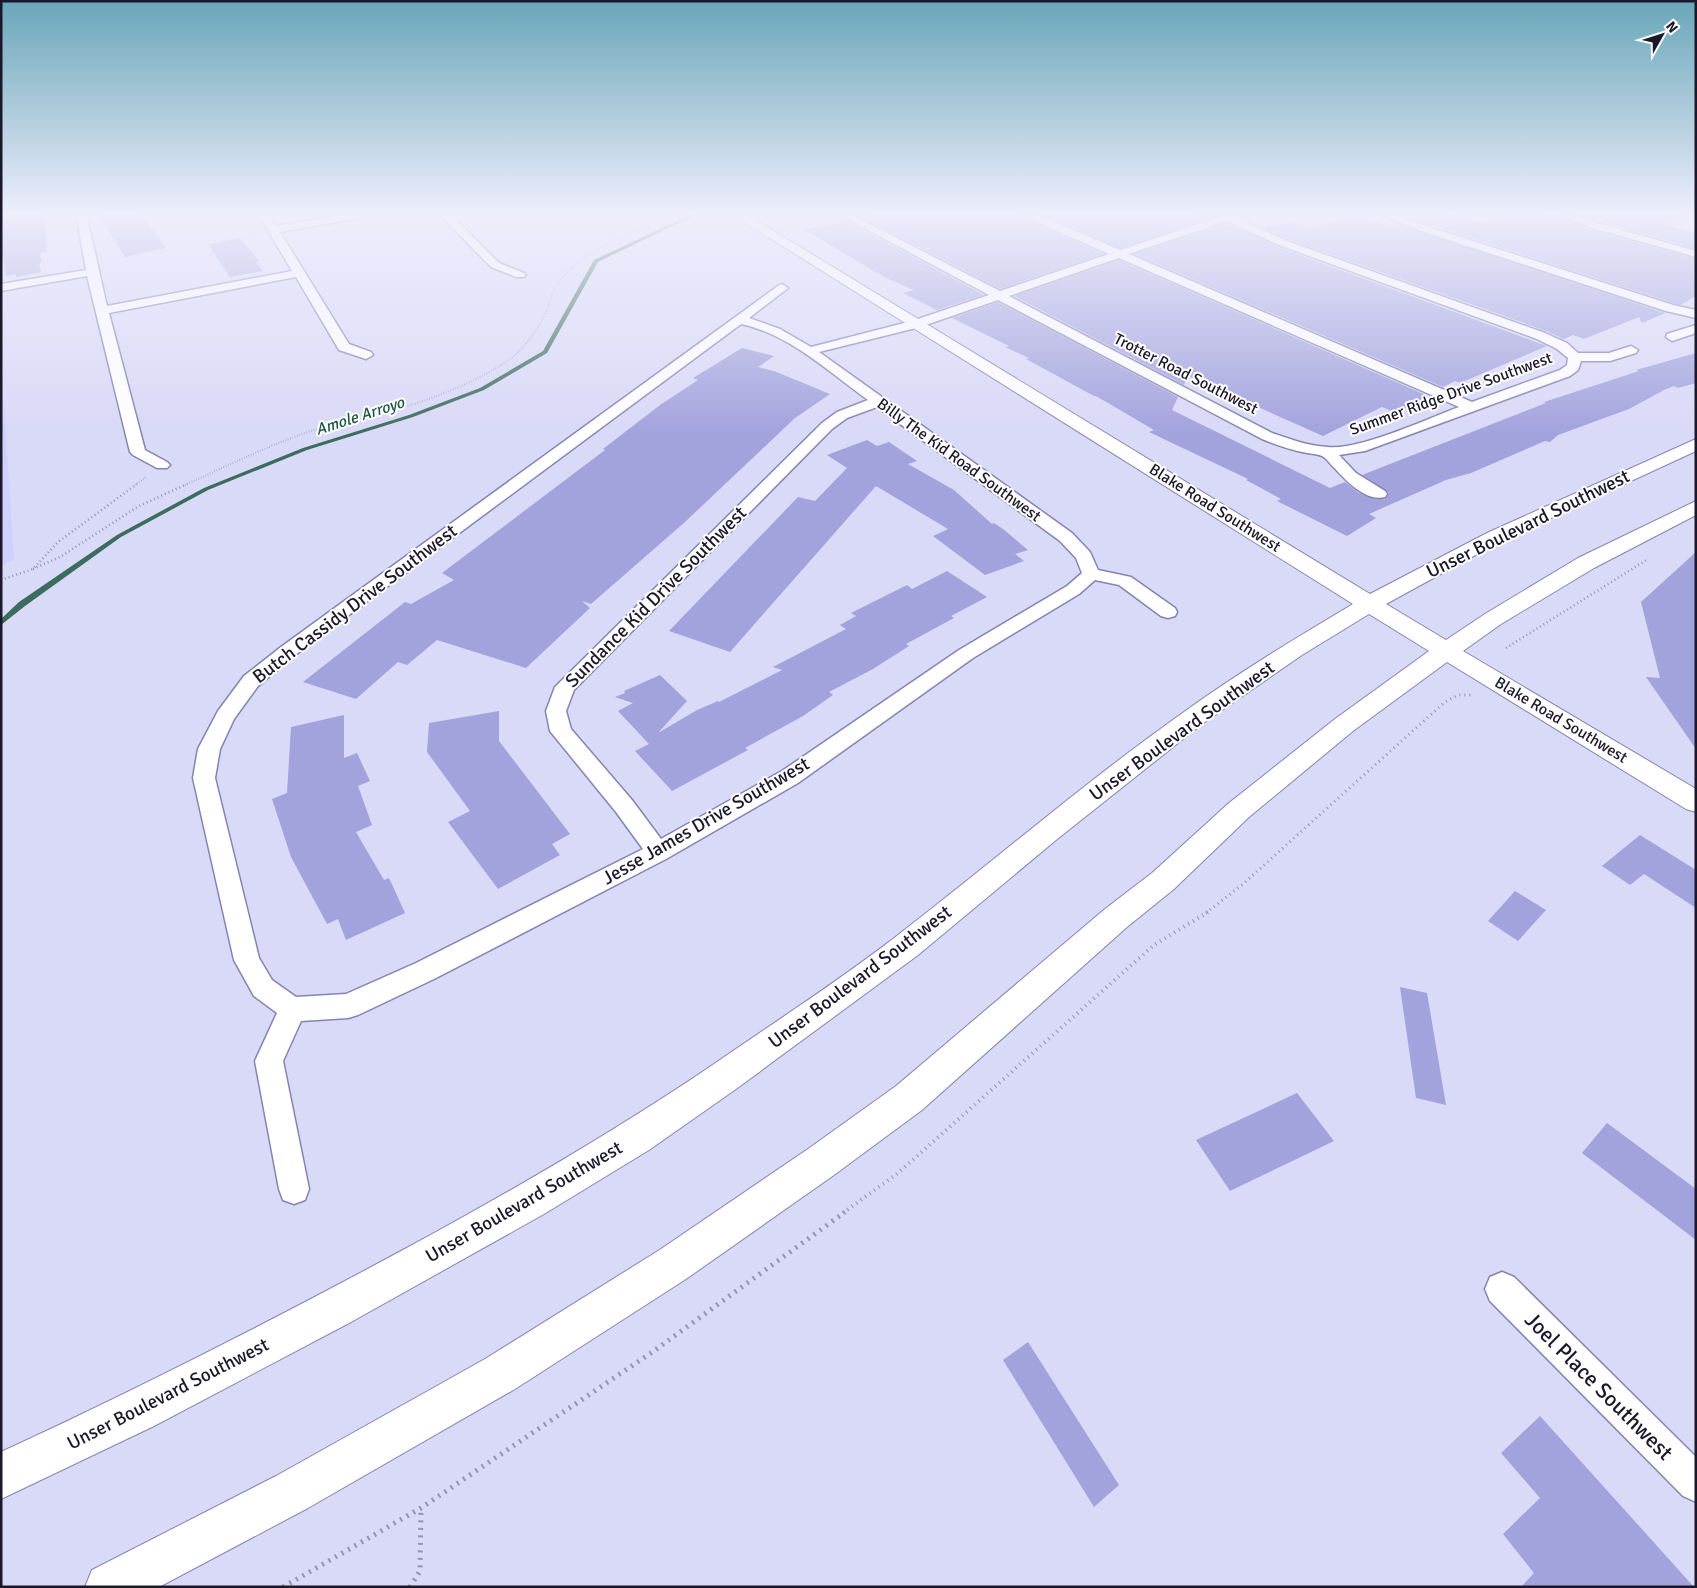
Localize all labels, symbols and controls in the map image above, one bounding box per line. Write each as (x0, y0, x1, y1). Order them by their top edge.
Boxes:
north arrow (1637, 10, 1687, 60)
text: N (1662, 18, 1681, 36)
street label: Trotter Road Southwest (1111, 329, 1262, 419)
street label: Summer Ridge Drive Southwest (1347, 348, 1555, 440)
water label: Amole Arroyo (313, 392, 407, 440)
street label: Billy The Kid Road Southwest (873, 394, 1045, 526)
street label: Blake Road Southwest (1145, 459, 1285, 557)
street label: Unser Boulevard Southwest (1422, 464, 1634, 584)
street label: Sundance Kid Drive Southwest (560, 501, 752, 693)
street label: Butch Cassidy Drive Southwest (248, 519, 462, 689)
street label: Unser Boulevard Southwest (1085, 655, 1280, 806)
street label: Blake Road Southwest (1491, 672, 1631, 768)
street label: Jesse James Drive Southwest (598, 752, 814, 890)
street label: Unser Boulevard Southwest (764, 900, 957, 1054)
street label: Unser Boulevard Southwest (421, 1136, 627, 1268)
street label: Joel Place Southwest (1519, 1306, 1679, 1466)
street label: Unser Boulevard Southwest (63, 1332, 273, 1455)

